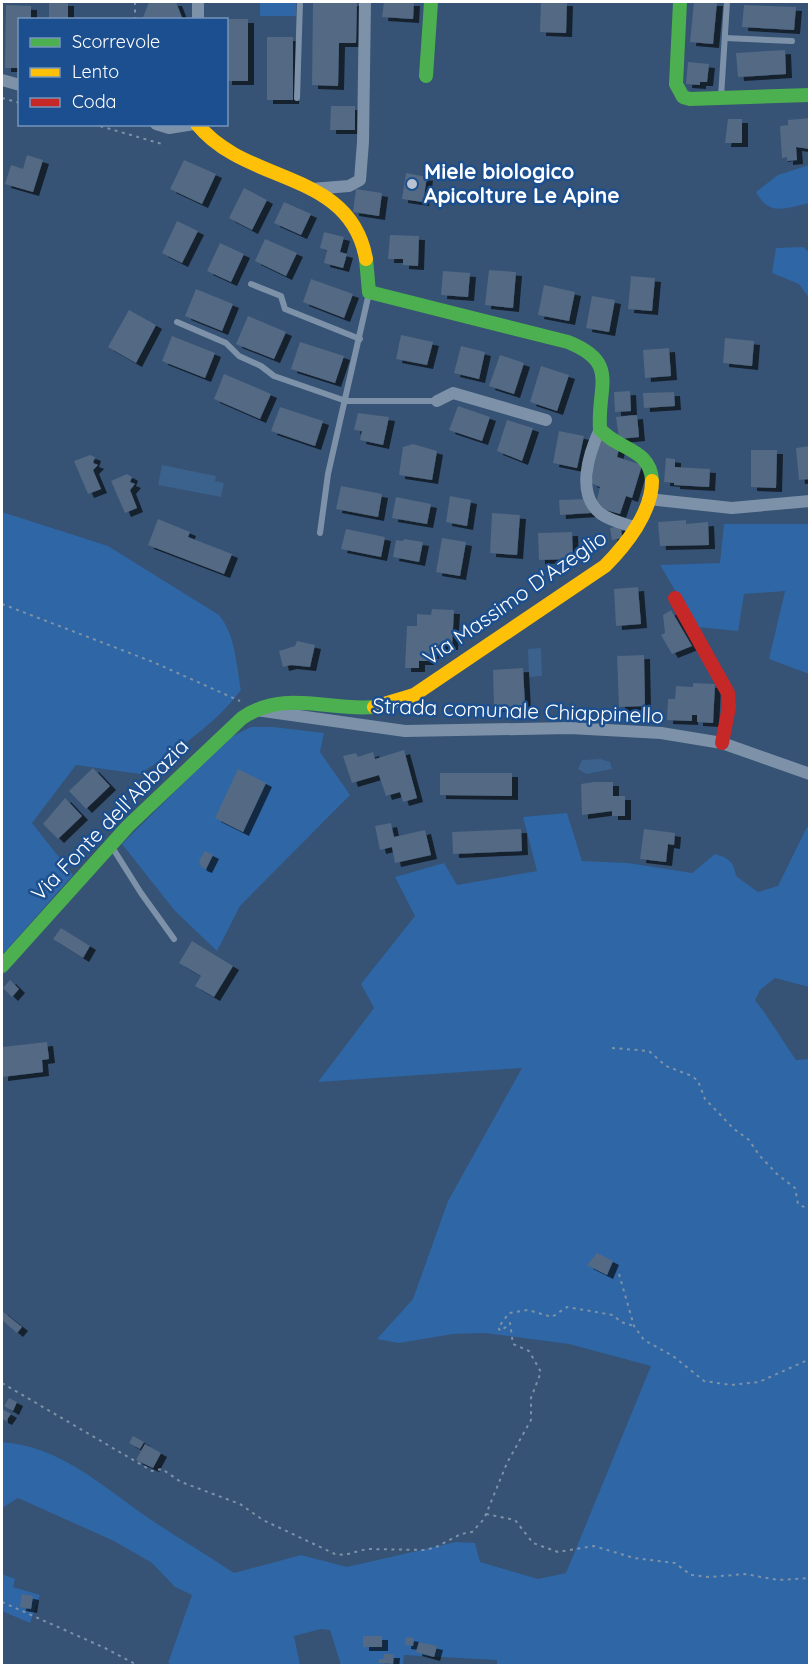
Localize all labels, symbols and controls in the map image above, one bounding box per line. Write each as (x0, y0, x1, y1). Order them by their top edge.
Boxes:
legend (18, 18, 228, 126)
text: Scorrevole (72, 30, 160, 53)
text: Lento (72, 60, 119, 83)
text: Coda (72, 90, 116, 113)
place label: Miele biologico Apicolture Le Apine (424, 158, 620, 208)
marker: Miele biologico Apicolture Le Apine (405, 177, 419, 191)
street label: Via Massimo D'Azeglio (418, 524, 611, 670)
street label: Strada comunale Chiappinello (372, 692, 664, 728)
street label: Via Fonte dell'Abbazia (25, 733, 193, 906)

